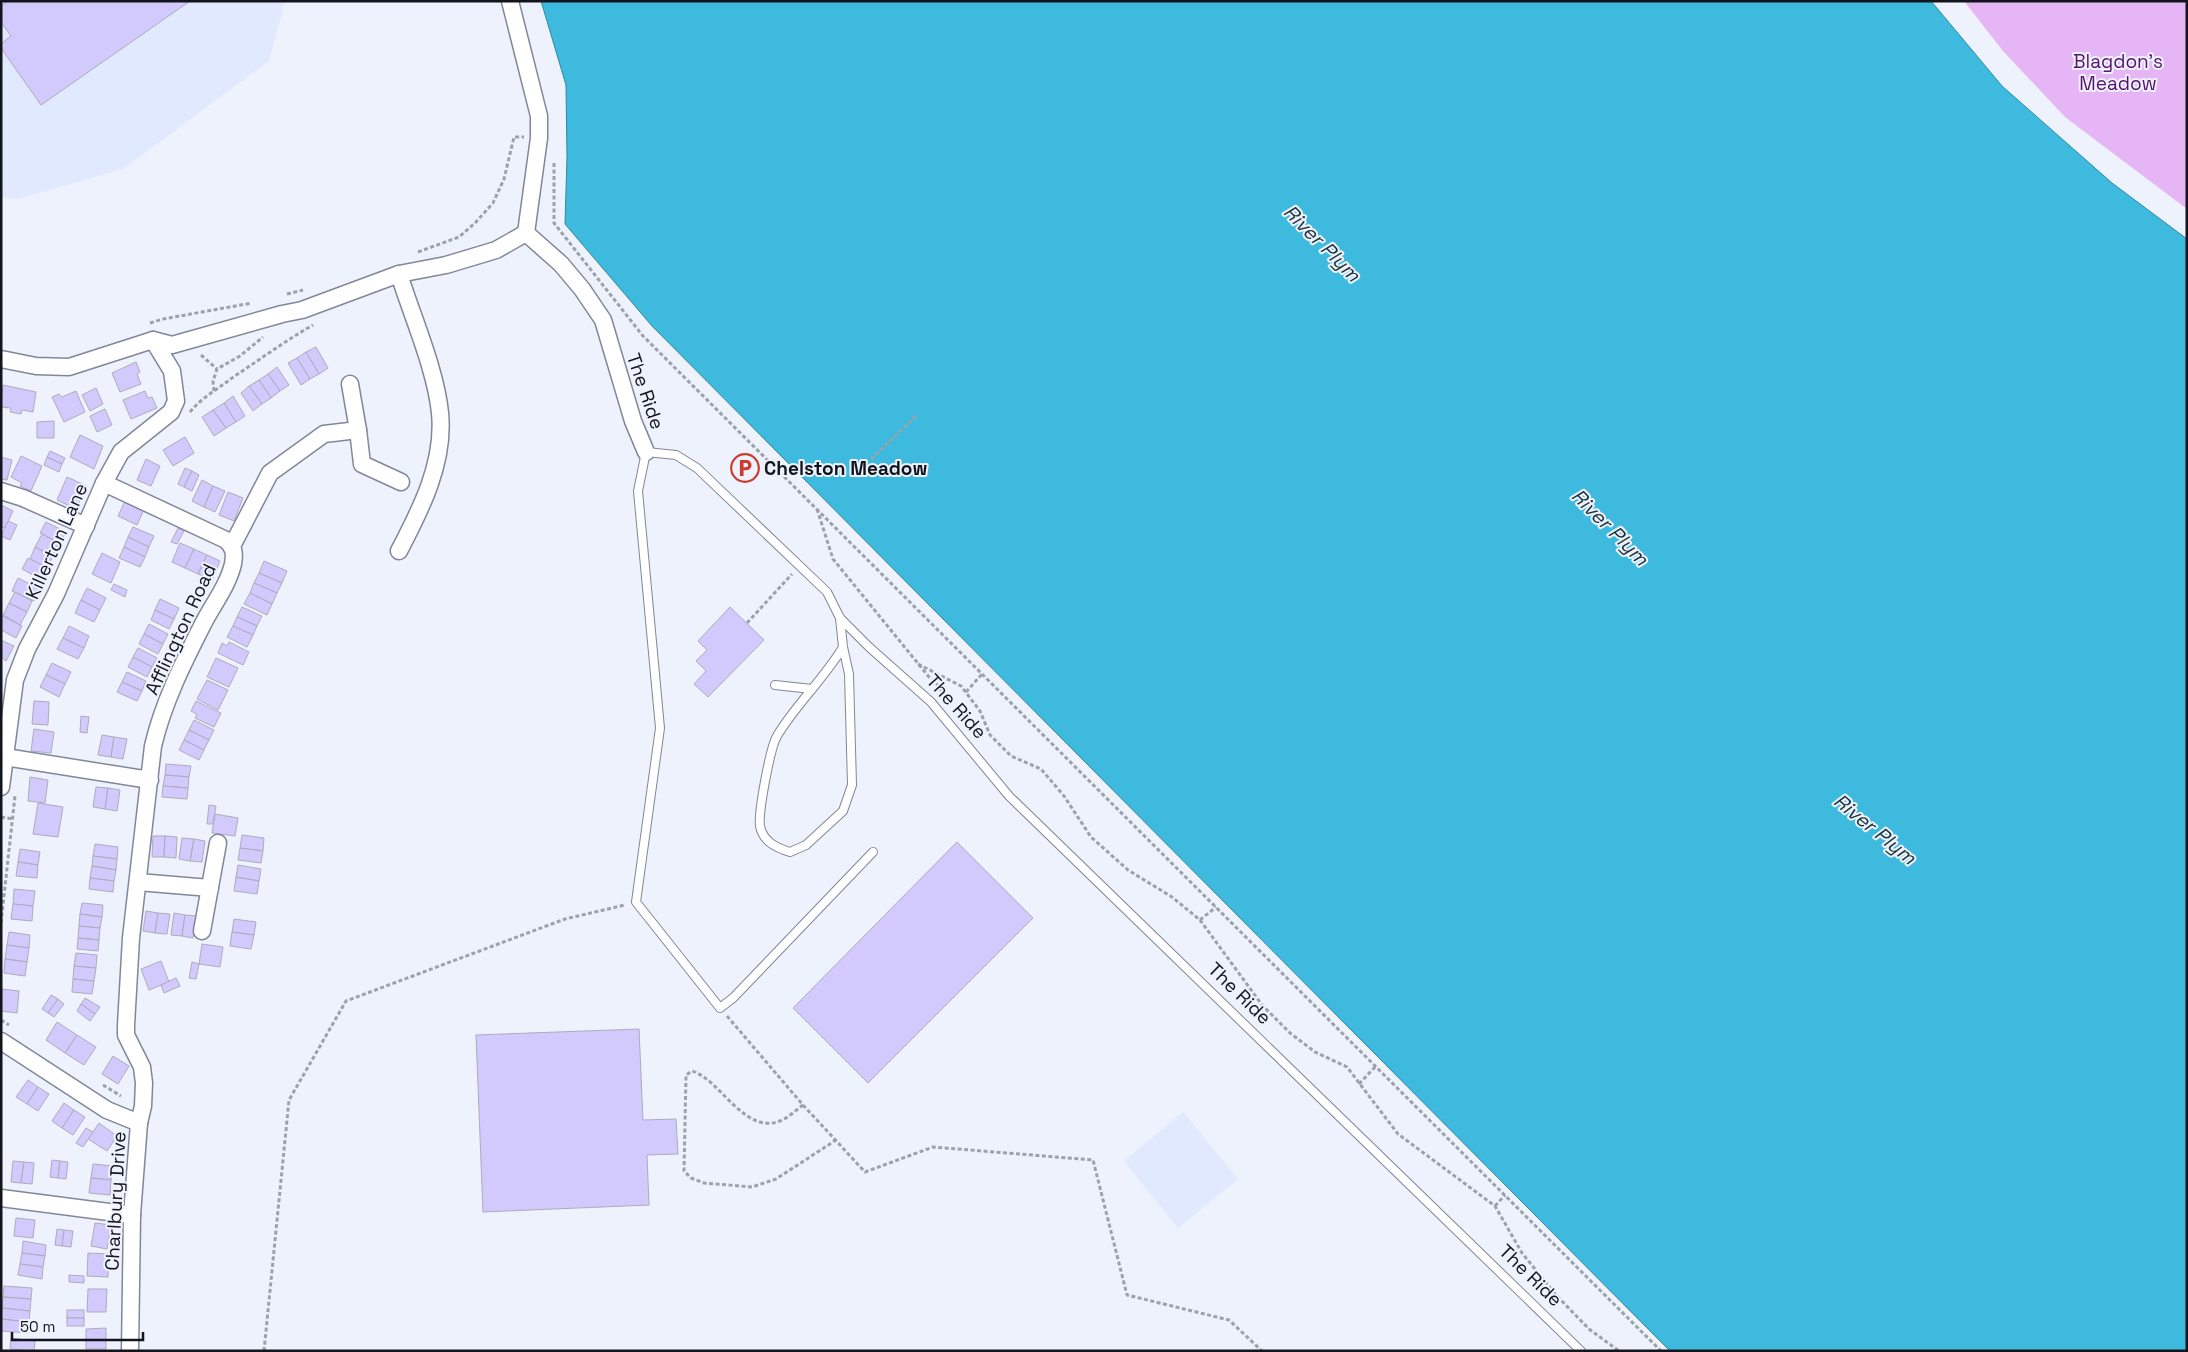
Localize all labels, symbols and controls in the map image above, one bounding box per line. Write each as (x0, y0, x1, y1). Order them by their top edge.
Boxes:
park label: Blagdon's Meadow (2073, 49, 2163, 96)
water label: River Plym (1278, 199, 1367, 288)
street label: The Ride (621, 350, 670, 433)
parking icon: Chelston Meadow (730, 453, 760, 483)
place label: Chelston Meadow (764, 456, 927, 481)
street label: Killerton Lane (20, 479, 93, 603)
water label: River Plym (1566, 483, 1655, 572)
street label: Afflington Road (139, 560, 222, 699)
street label: The Ride (921, 669, 992, 744)
water label: River Plym (1828, 788, 1922, 871)
street label: The Ride (1203, 957, 1277, 1030)
street label: Charlbury Drive (99, 1131, 132, 1271)
street label: The Ride (1494, 1239, 1568, 1312)
scale bar (12, 1310, 144, 1342)
text: 50 m (20, 1317, 55, 1336)

